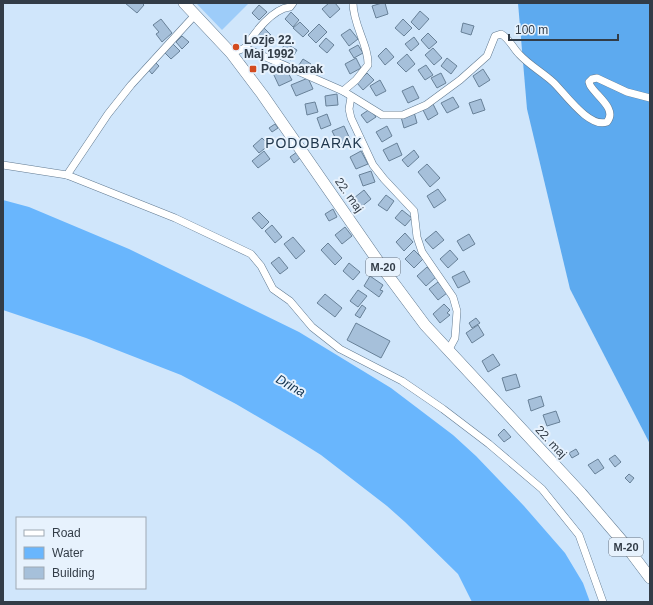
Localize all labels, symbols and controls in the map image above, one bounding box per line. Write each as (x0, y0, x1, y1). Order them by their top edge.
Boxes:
scale bar (509, 16, 618, 42)
text: 100 m (515, 23, 548, 37)
place label: Lozje 22. Maj 1992 (244, 33, 295, 61)
marker: Lozje 22. Maj 1992 (231, 42, 241, 52)
place label: Podobarak (261, 62, 323, 76)
marker: Podobarak (248, 64, 258, 74)
district label: PODOBARAK (265, 135, 363, 151)
street label: 22. maj (332, 175, 366, 215)
road number: M-20 (366, 258, 400, 276)
water label: Drina (274, 371, 308, 400)
street label: 22. maj (532, 423, 570, 461)
legend (16, 517, 146, 589)
text: Road (52, 526, 81, 540)
road number: M-20 (609, 538, 643, 556)
text: Water (52, 546, 84, 560)
text: Building (52, 566, 95, 580)

